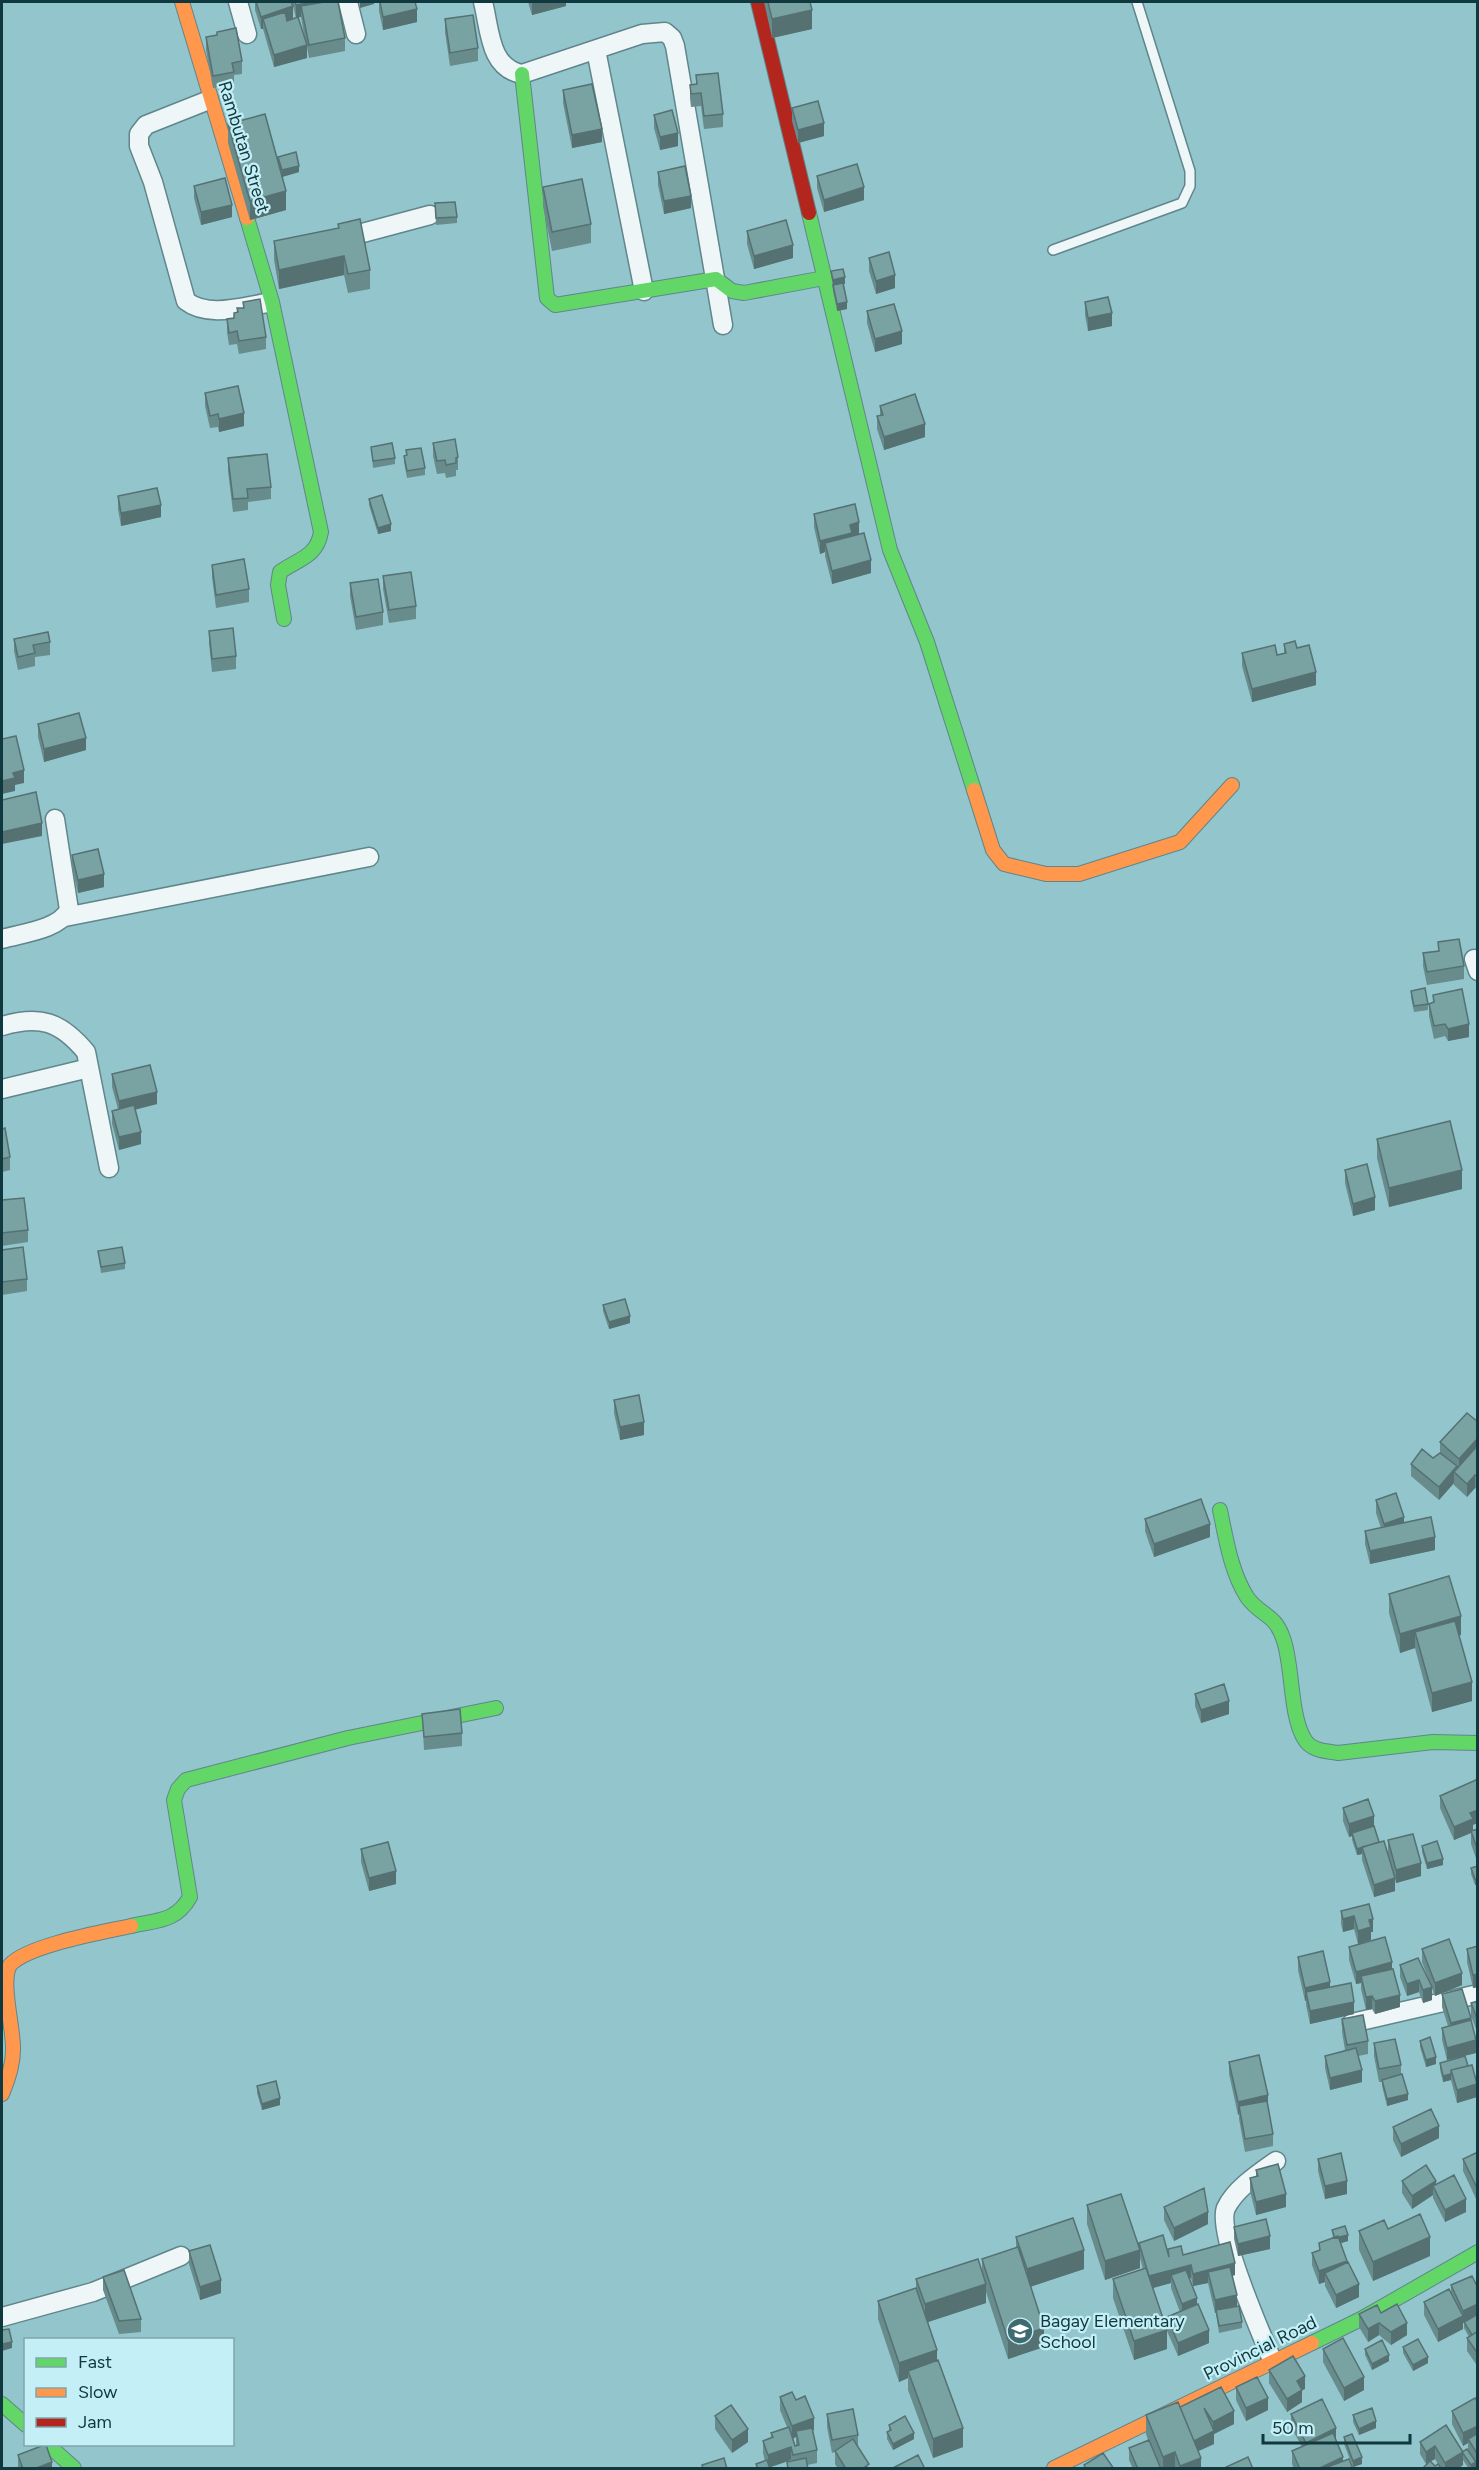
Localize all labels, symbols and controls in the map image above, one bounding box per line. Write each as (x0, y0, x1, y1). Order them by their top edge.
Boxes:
street label: Rambutan Street (213, 78, 275, 216)
place label: Bagay Elementary School (1040, 2310, 1185, 2353)
street label: Provincial Road (1200, 2311, 1320, 2385)
school or university icon: Bagay Elementary School (1005, 2316, 1035, 2346)
legend (24, 2338, 234, 2446)
text: Fast (78, 2351, 112, 2373)
text: Slow (78, 2381, 117, 2403)
scale bar (1263, 2407, 1410, 2445)
text: Jam (78, 2411, 112, 2433)
text: 50 m (1272, 2417, 1314, 2439)

